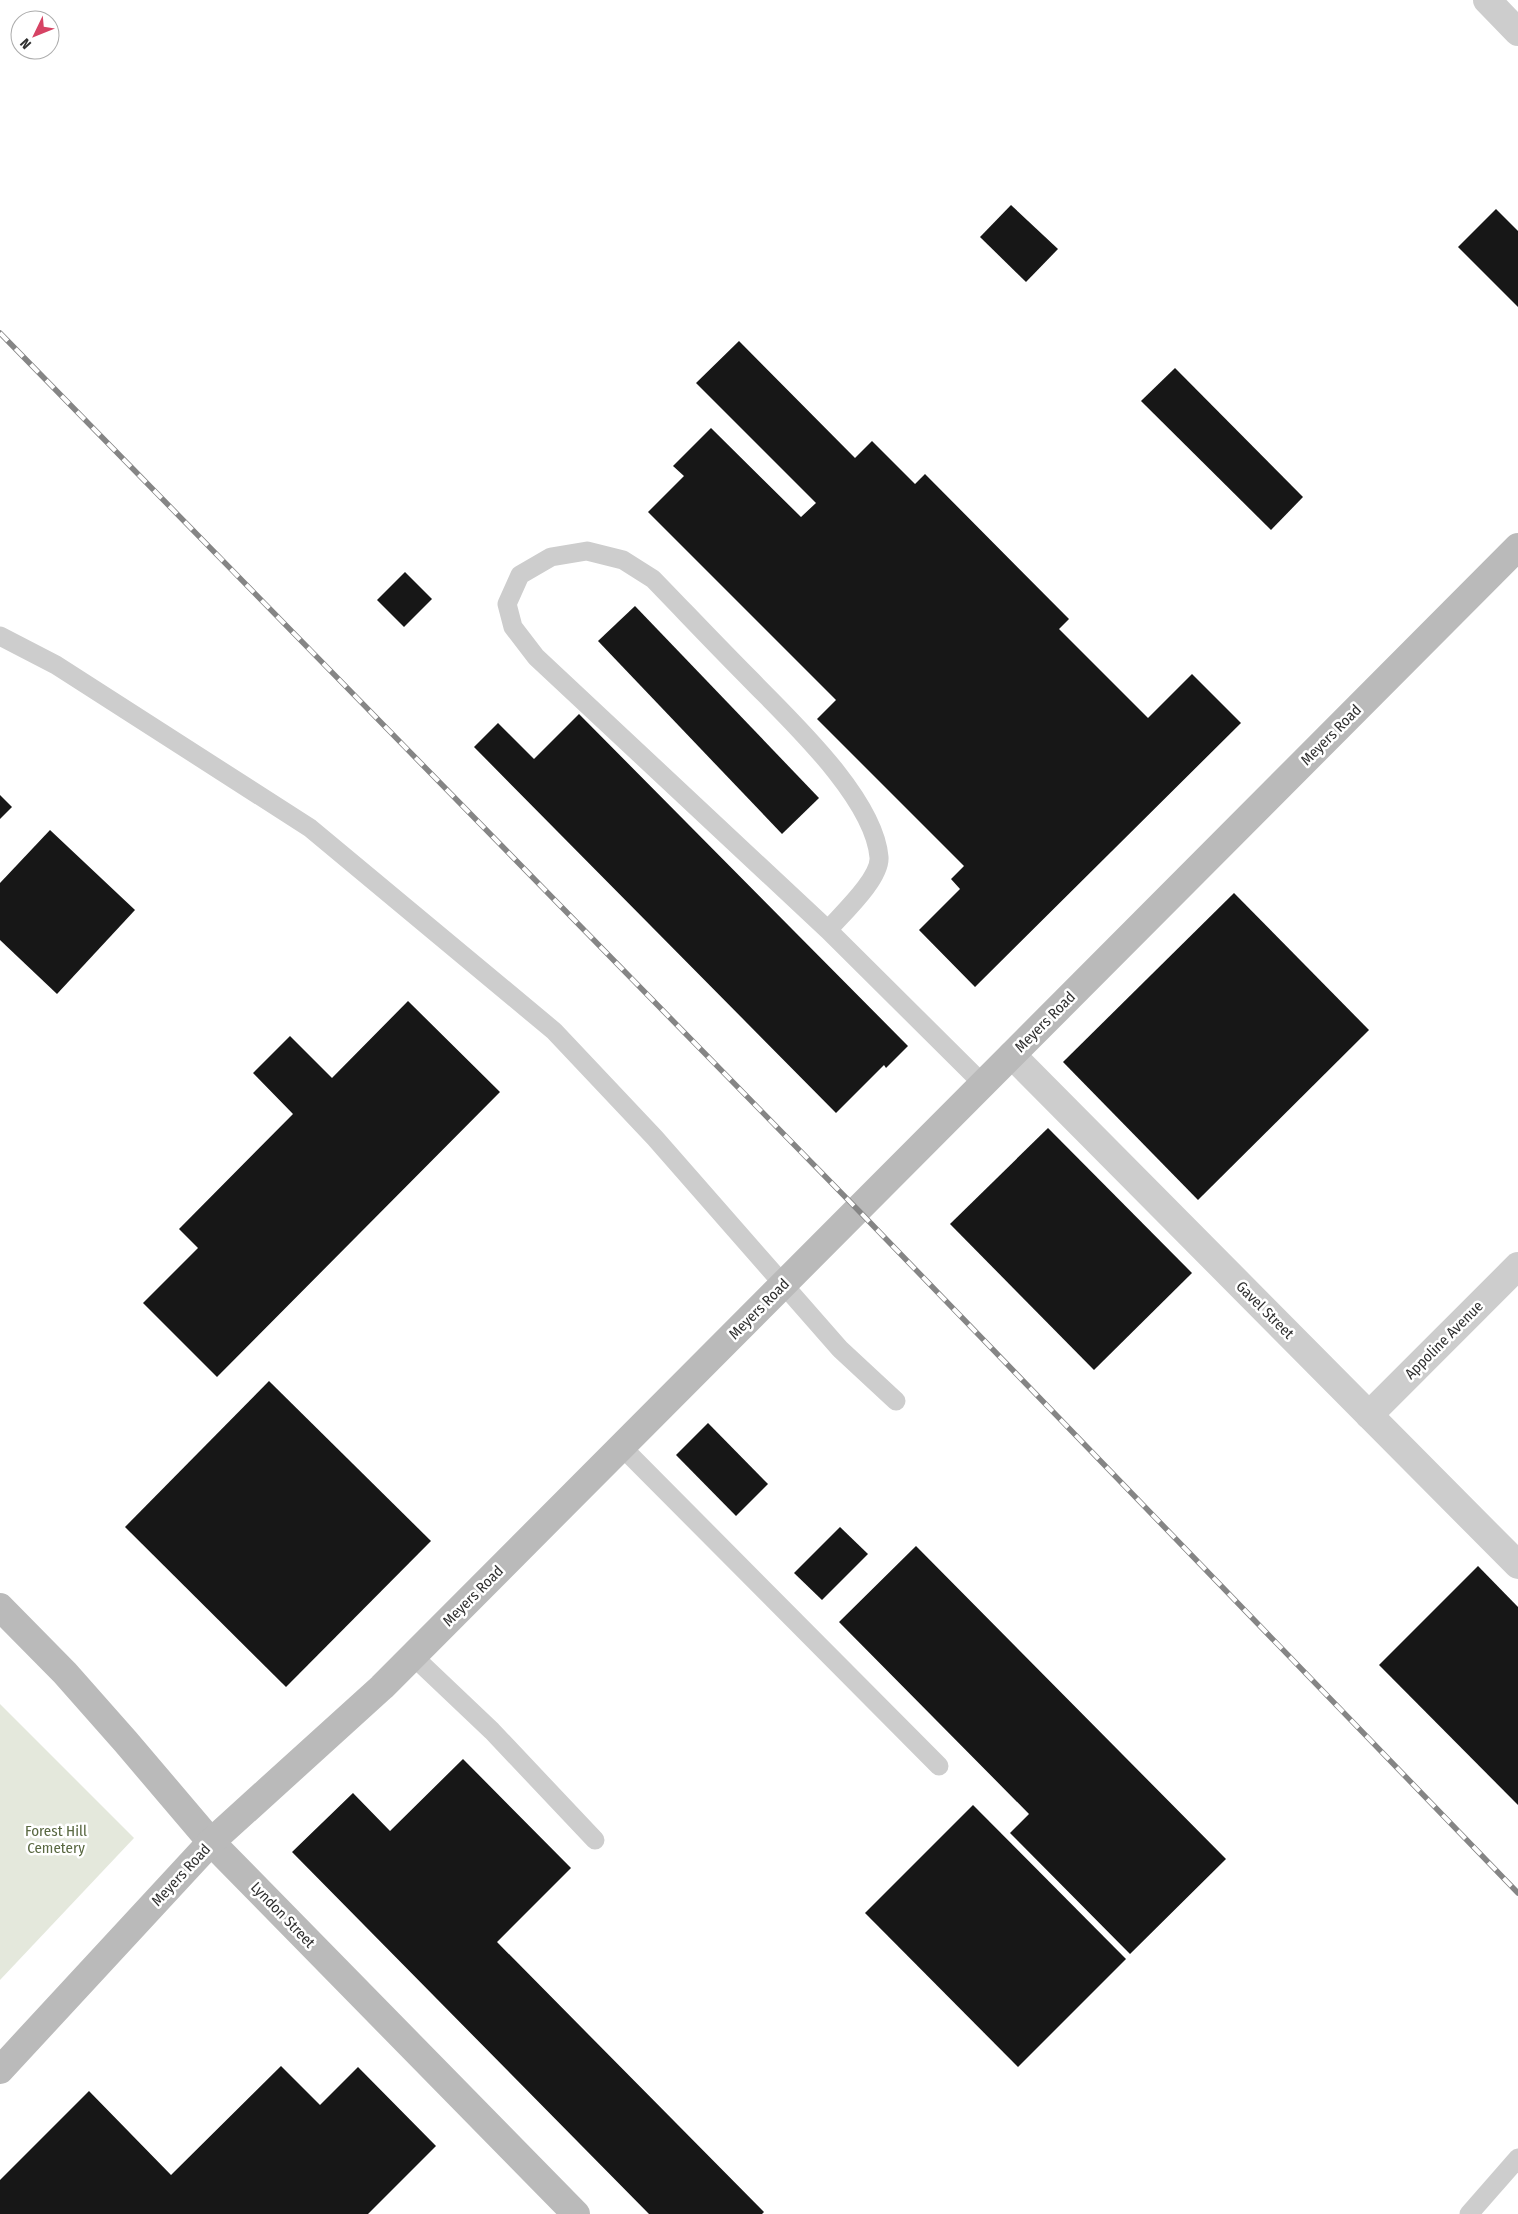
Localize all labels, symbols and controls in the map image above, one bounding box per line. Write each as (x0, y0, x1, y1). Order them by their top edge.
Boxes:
north arrow (10, 10, 60, 60)
text: N (17, 35, 35, 52)
street label: Meyers Road (1297, 701, 1365, 769)
street label: Meyers Road (1011, 988, 1079, 1056)
street label: Meyers Road (725, 1275, 793, 1343)
street label: Gavel Street (1232, 1277, 1298, 1343)
street label: Appoline Avenue (1401, 1297, 1487, 1383)
street label: Meyers Road (439, 1562, 507, 1630)
park label: Forest Hill Cemetery (25, 1822, 87, 1857)
street label: Meyers Road (148, 1840, 214, 1910)
street label: Lyndon Street (247, 1878, 319, 1952)

